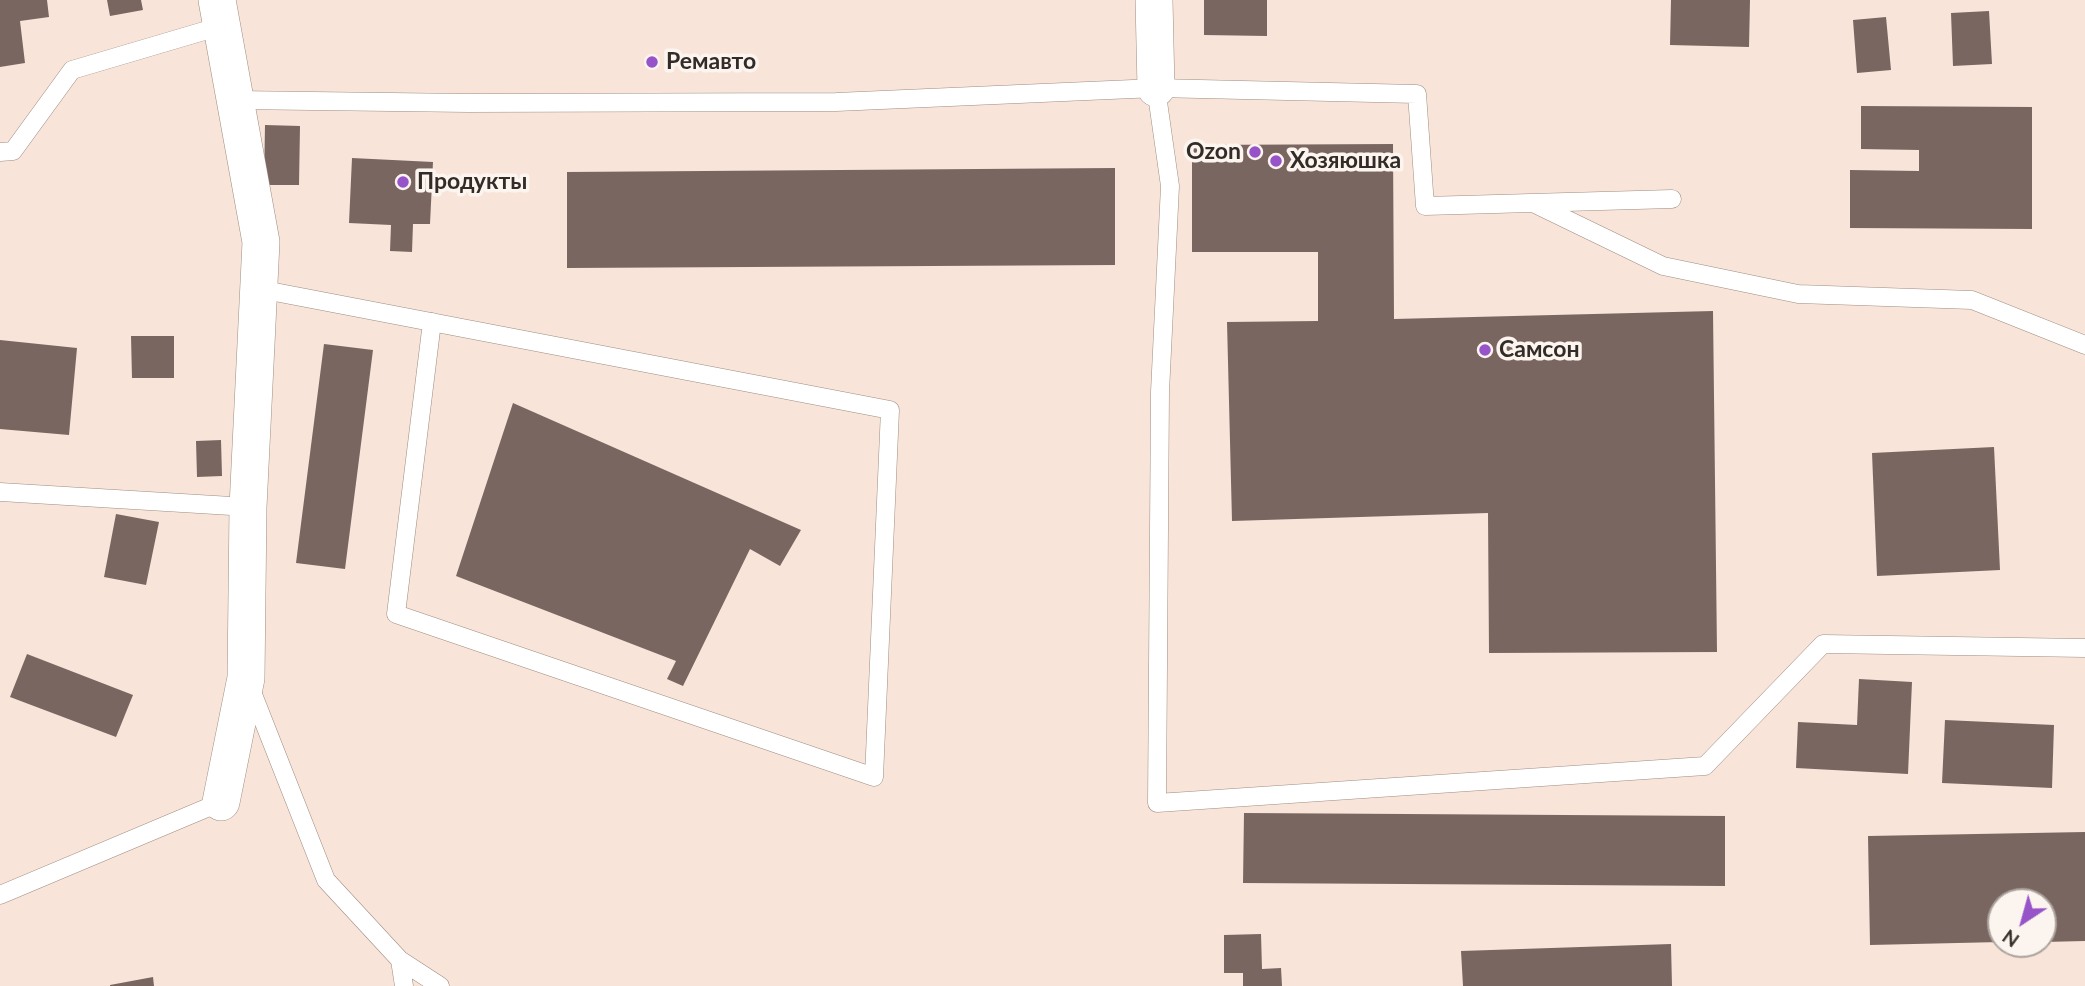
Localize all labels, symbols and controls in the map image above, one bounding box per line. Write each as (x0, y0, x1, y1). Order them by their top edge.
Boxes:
place label: Ремавто (666, 48, 756, 76)
marker: Ремавто (644, 54, 660, 70)
place label: Ozon (1186, 138, 1241, 166)
marker: Ozon (1247, 144, 1263, 160)
place label: Хозяюшка (1290, 147, 1401, 175)
marker: Хозяюшка (1268, 153, 1284, 169)
place label: Продукты (417, 168, 527, 196)
marker: Продукты (395, 174, 411, 190)
place label: Самсон (1499, 336, 1580, 364)
marker: Самсон (1477, 342, 1493, 358)
north arrow (1987, 888, 2057, 958)
text: N (1998, 925, 2023, 952)

